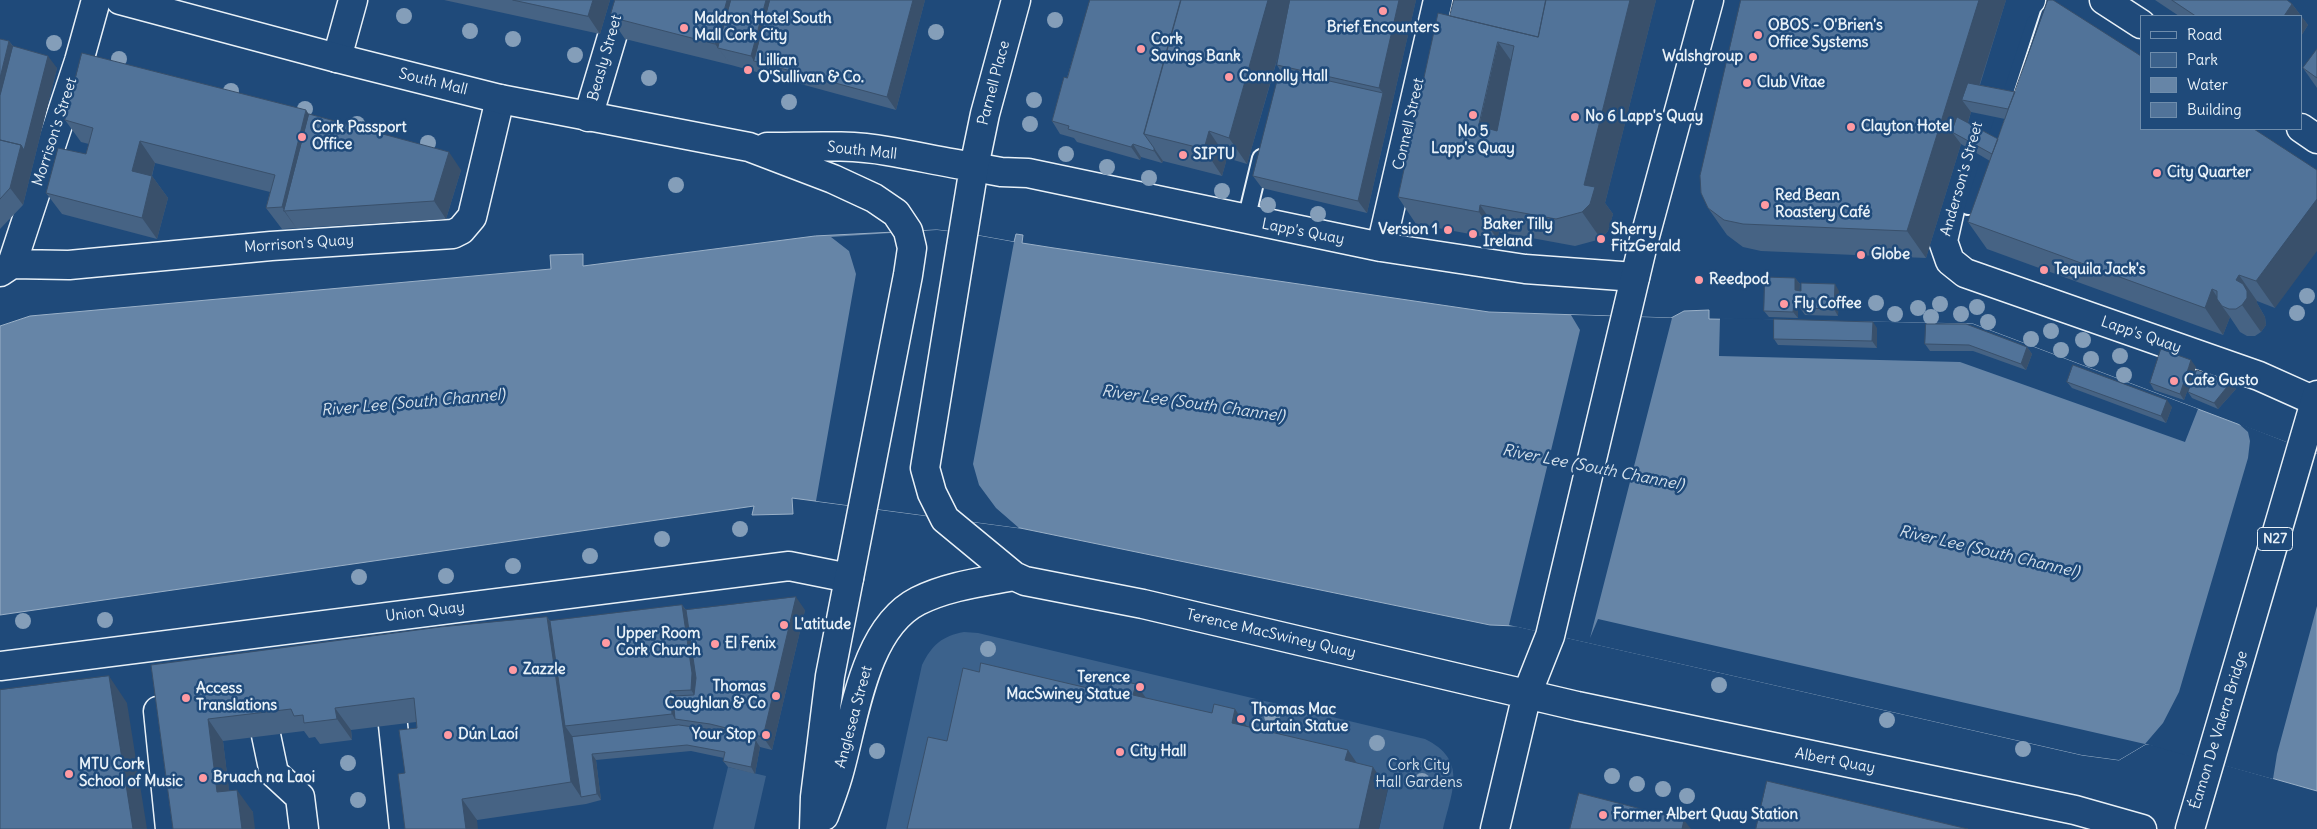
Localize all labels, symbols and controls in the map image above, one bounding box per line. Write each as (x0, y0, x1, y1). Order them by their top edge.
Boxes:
marker: Brief Encounters (1377, 5, 1389, 17)
place label: Maldron Hotel South Mall Cork City (694, 10, 832, 45)
street label: Beasly Street (584, 13, 626, 103)
legend (2140, 15, 2302, 130)
place label: OBOS - O'Brien's Office Systems (1768, 17, 1883, 52)
place label: Brief Encounters (1327, 19, 1439, 37)
marker: Maldron Hotel South Mall Cork City (678, 22, 690, 34)
text: Road (2187, 25, 2222, 44)
marker: OBOS - O'Brien's Office Systems (1752, 29, 1764, 41)
place label: Cork Savings Bank (1151, 31, 1241, 66)
street label: Parnell Place (974, 39, 1014, 127)
marker: Cork Savings Bank (1135, 43, 1147, 55)
place label: Walshgroup (1662, 48, 1743, 66)
text: Park (2187, 50, 2218, 69)
marker: Walshgroup (1747, 51, 1759, 63)
place label: Lillian O'Sullivan & Co. (758, 52, 864, 87)
marker: Lillian O'Sullivan & Co. (742, 64, 754, 76)
street label: South Mall (397, 65, 469, 99)
place label: Connolly Hall (1239, 68, 1328, 86)
marker: Connolly Hall (1223, 71, 1235, 83)
place label: Club Vitae (1757, 74, 1825, 92)
street label: Morrison's Street (29, 75, 81, 189)
text: Water (2187, 75, 2228, 94)
street label: Connell Street (1390, 76, 1428, 172)
marker: Club Vitae (1741, 77, 1753, 89)
text: Building (2187, 100, 2242, 119)
place label: No 6 Lapp's Quay (1585, 108, 1703, 126)
marker: No 5 Lapp's Quay (1467, 109, 1479, 121)
marker: No 6 Lapp's Quay (1569, 111, 1581, 123)
place label: Clayton Hotel (1861, 118, 1952, 136)
place label: Cork Passport Office (312, 119, 407, 154)
street label: Anderson's Street (1937, 120, 1987, 238)
marker: Clayton Hotel (1845, 121, 1857, 133)
place label: No 5 Lapp's Quay (1431, 123, 1515, 158)
marker: Cork Passport Office (296, 131, 308, 143)
street label: South Mall (826, 138, 898, 164)
place label: SIPTU (1193, 146, 1235, 164)
marker: SIPTU (1177, 149, 1189, 161)
place label: City Quarter (2167, 164, 2251, 182)
marker: City Quarter (2151, 167, 2163, 179)
place label: Red Bean Roastery Café (1775, 187, 1870, 222)
marker: Red Bean Roastery Café (1759, 199, 1771, 211)
street label: Lapp's Quay (1260, 215, 1346, 249)
place label: Baker Tilly Ireland (1483, 216, 1553, 251)
place label: Version 1 (1378, 221, 1438, 239)
place label: Sherry FitzGerald (1611, 221, 1681, 256)
marker: Version 1 (1442, 224, 1454, 236)
marker: Baker Tilly Ireland (1467, 228, 1479, 240)
street label: Morrison's Quay (243, 231, 355, 257)
marker: Sherry FitzGerald (1595, 233, 1607, 245)
place label: Globe (1871, 246, 1910, 264)
marker: Globe (1855, 249, 1867, 261)
place label: Tequila Jack's (2054, 261, 2146, 279)
marker: Tequila Jack's (2038, 264, 2050, 276)
place label: Reedpod (1709, 271, 1769, 289)
marker: Reedpod (1693, 274, 1705, 286)
place label: Fly Coffee (1794, 295, 1862, 313)
marker: Fly Coffee (1778, 298, 1790, 310)
street label: Lapp's Quay (2098, 313, 2184, 357)
place label: Cafe Gusto (2184, 372, 2258, 390)
marker: Cafe Gusto (2168, 375, 2180, 387)
water label: River Lee (South Channel) (1100, 382, 1286, 426)
water label: River Lee (South Channel) (320, 385, 506, 421)
water label: River Lee (South Channel) (1501, 441, 1685, 495)
water label: River Lee (South Channel) (1897, 522, 2081, 582)
road number: N27 (2258, 528, 2292, 550)
street label: Union Quay (384, 598, 466, 626)
street label: Terence MacSwiney Quay (1184, 606, 1358, 662)
place label: L'atitude (794, 616, 851, 634)
marker: L'atitude (778, 619, 790, 631)
place label: Upper Room Cork Church (616, 625, 701, 660)
place label: El Fenix (725, 635, 776, 653)
marker: Upper Room Cork Church (600, 637, 612, 649)
marker: El Fenix (709, 638, 721, 650)
street label: Éamon De Valera Bridge (2186, 649, 2252, 811)
place label: Zazzle (523, 661, 566, 679)
marker: Zazzle (507, 664, 519, 676)
street label: Anglesea Street (832, 664, 876, 770)
place label: Terence MacSwiney Statue (1006, 669, 1130, 704)
place label: Thomas Coughlan & Co (665, 678, 766, 713)
place label: Access Translations (196, 680, 277, 715)
marker: Terence MacSwiney Statue (1134, 681, 1146, 693)
marker: Thomas Coughlan & Co (770, 690, 782, 702)
marker: Access Translations (180, 692, 192, 704)
place label: Thomas Mac Curtain Statue (1251, 701, 1348, 736)
marker: Thomas Mac Curtain Statue (1235, 713, 1247, 725)
place label: Dún Laoí (458, 726, 518, 744)
place label: Your Stop (692, 726, 756, 744)
marker: Dún Laoí (442, 729, 454, 741)
marker: Your Stop (760, 729, 772, 741)
place label: City Hall (1130, 743, 1186, 761)
street label: Albert Quay (1793, 744, 1877, 778)
marker: City Hall (1114, 746, 1126, 758)
place label: MTU Cork School of Music (79, 756, 183, 791)
park label: Cork City Hall Gardens (1375, 757, 1463, 792)
marker: MTU Cork School of Music (63, 768, 75, 780)
place label: Bruach na Laoi (213, 769, 315, 787)
marker: Bruach na Laoi (197, 772, 209, 784)
place label: Former Albert Quay Station (1613, 806, 1798, 824)
marker: Former Albert Quay Station (1597, 809, 1609, 821)

